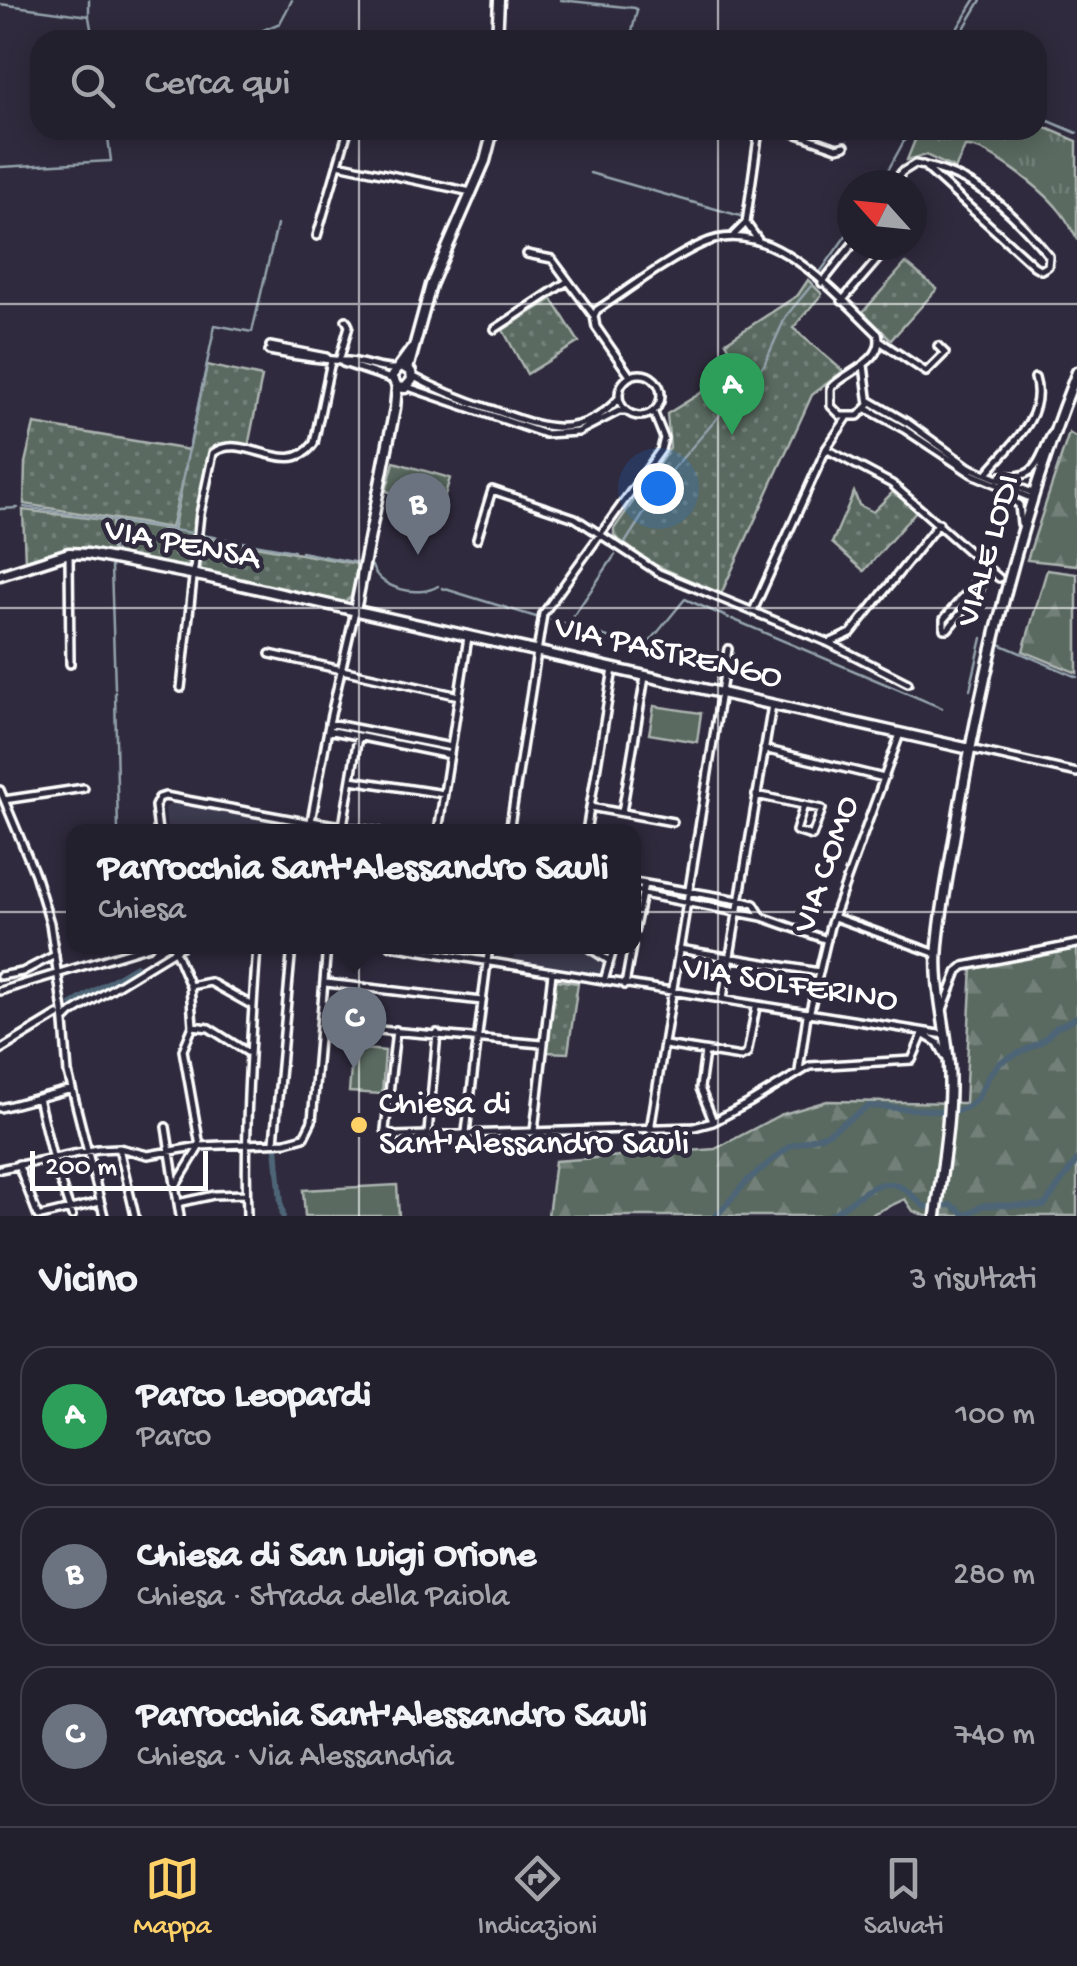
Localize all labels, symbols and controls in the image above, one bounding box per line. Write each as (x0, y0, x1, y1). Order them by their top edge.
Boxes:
search box (30, 30, 1047, 140)
icon: search (65, 58, 120, 113)
text: Cerca qui (145, 63, 290, 107)
north arrow (837, 170, 927, 260)
pin: A (700, 352, 764, 435)
your location (633, 463, 684, 514)
street label: VIALE LODI (948, 470, 1031, 633)
pin: B (386, 472, 450, 555)
street label: VIA PENSA (100, 511, 266, 582)
street label: VIA PASTRENGO (549, 608, 786, 700)
street label: VIA COMO (785, 791, 871, 940)
popup (66, 824, 641, 954)
text: Parrocchia Sant'Alessandro Sauli (98, 848, 609, 892)
text: Chiesa (98, 892, 186, 930)
street label: VIA SOLFERINO (678, 949, 901, 1023)
pin: C (322, 986, 386, 1069)
place label: Chiesa di Sant'Alessandro Sauli (379, 1085, 689, 1166)
marker: Chiesa di Sant'Alessandro Sauli (348, 1114, 370, 1136)
scale bar (30, 1146, 208, 1190)
text: 200 m (45, 1152, 117, 1185)
text: Vicino (40, 1257, 138, 1306)
text: 3 risultati (910, 1262, 1037, 1300)
text: Parco Leopardi (137, 1375, 371, 1419)
text: A (65, 1397, 84, 1435)
text: 100 m (955, 1397, 1035, 1435)
text: Parco (137, 1419, 211, 1457)
text: Chiesa di San Luigi Orione (137, 1535, 536, 1579)
text: B (66, 1557, 83, 1595)
text: 280 m (953, 1557, 1035, 1595)
text: Chiesa · Strada della Paiola (137, 1579, 509, 1617)
text: Parrocchia Sant'Alessandro Sauli (137, 1695, 647, 1739)
text: C (66, 1717, 83, 1755)
text: 740 m (955, 1717, 1035, 1755)
text: Chiesa · Via Alessandria (137, 1739, 454, 1777)
tab: Mappa (133, 1851, 211, 1944)
tab: Indicazioni (478, 1851, 597, 1944)
tab: Salvati (864, 1851, 944, 1944)

